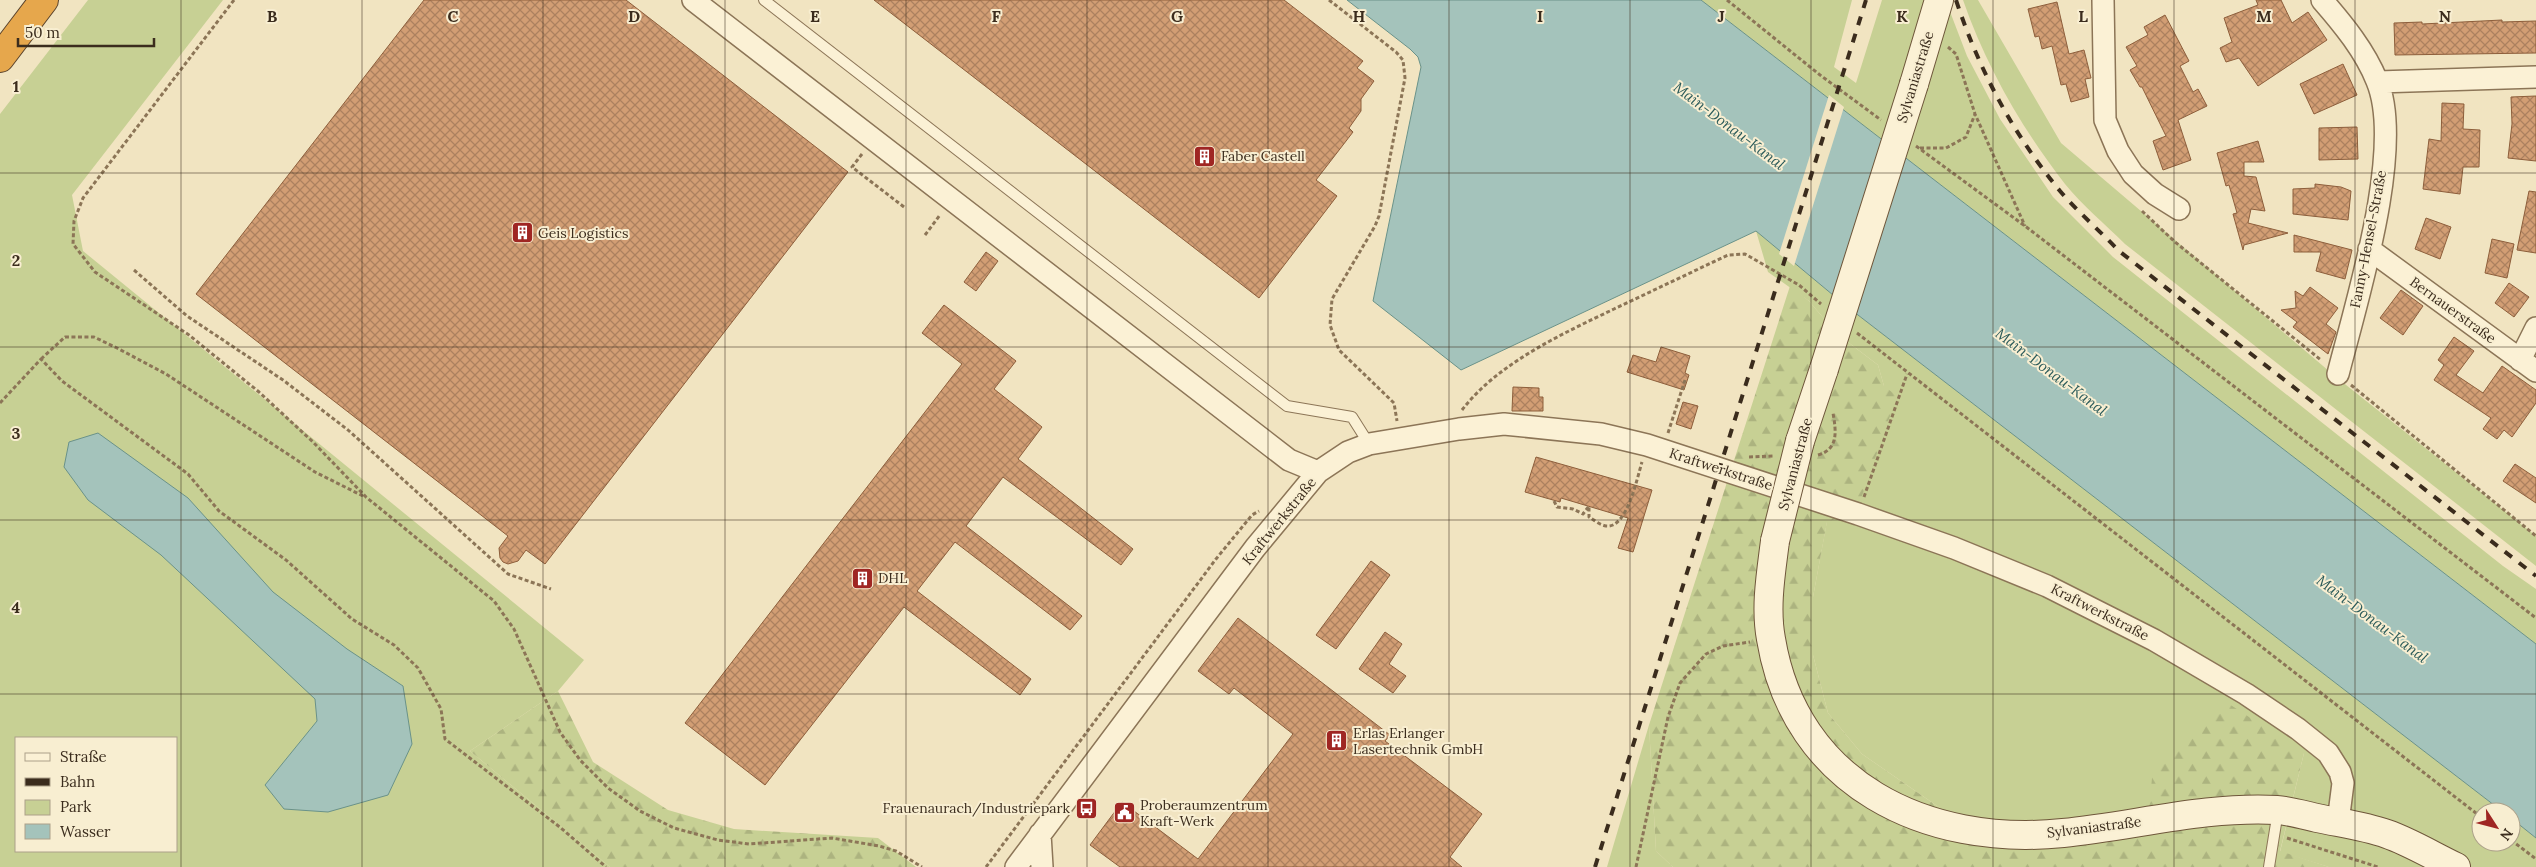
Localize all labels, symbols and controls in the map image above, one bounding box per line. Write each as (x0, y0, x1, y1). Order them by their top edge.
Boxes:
text: B (267, 6, 278, 26)
text: C (447, 6, 459, 26)
text: D (628, 6, 640, 26)
text: E (810, 6, 820, 26)
text: F (991, 6, 1001, 26)
text: G (1171, 6, 1183, 26)
text: H (1353, 6, 1366, 26)
text: I (1537, 6, 1543, 26)
text: J (1717, 6, 1725, 26)
text: K (1896, 6, 1908, 26)
text: L (2078, 6, 2088, 26)
text: M (2256, 6, 2272, 26)
text: N (2439, 6, 2451, 26)
scale bar (18, 15, 154, 47)
text: 50 m (25, 23, 60, 42)
street label: Sylvaniastraße (1893, 29, 1938, 125)
text: 1 (13, 76, 19, 96)
water label: Main-Donau-Kanal (1670, 77, 1789, 174)
building icon: Faber Castell (1193, 144, 1217, 168)
place label: Faber Castell (1221, 147, 1305, 165)
street label: Fanny-Hensel-Straße (2346, 168, 2390, 309)
building icon: Geis Logistics (510, 221, 534, 245)
place label: Geis Logistics (538, 224, 628, 242)
text: 2 (12, 250, 20, 270)
street label: Bernauerstraße (2406, 273, 2500, 348)
water label: Main-Donau-Kanal (1992, 323, 2111, 420)
street label: Sylvaniastraße (1774, 415, 1816, 512)
text: 3 (12, 423, 21, 443)
street label: Kraftwerkstraße (1667, 444, 1775, 494)
street label: Kraftwerkstraße (1238, 473, 1320, 569)
building icon: DHL (850, 566, 874, 590)
place label: DHL (878, 569, 907, 587)
water label: Main-Donau-Kanal (2313, 570, 2432, 667)
street label: Kraftwerkstraße (2048, 580, 2152, 645)
text: 4 (12, 597, 21, 617)
place label: Erlas Erlanger Lasertechnik GmbH (1353, 724, 1483, 758)
building icon: Erlas Erlanger Lasertechnik GmbH (1325, 729, 1349, 753)
legend (15, 737, 178, 852)
text: Straße (60, 747, 107, 766)
text: Bahn (60, 772, 95, 791)
bus stop icon: Frauenaurach/Industriepark (1074, 796, 1098, 820)
place label: Proberaumzentrum Kraft-Werk (1140, 796, 1268, 830)
text: Park (60, 797, 91, 816)
place label: Frauenaurach/Industriepark (883, 799, 1070, 817)
public building icon: Proberaumzentrum Kraft-Werk (1112, 801, 1136, 825)
north arrow (2471, 802, 2521, 852)
street label: Sylvaniastraße (2046, 812, 2143, 842)
text: Wasser (60, 822, 111, 841)
text: N (2496, 825, 2517, 844)

